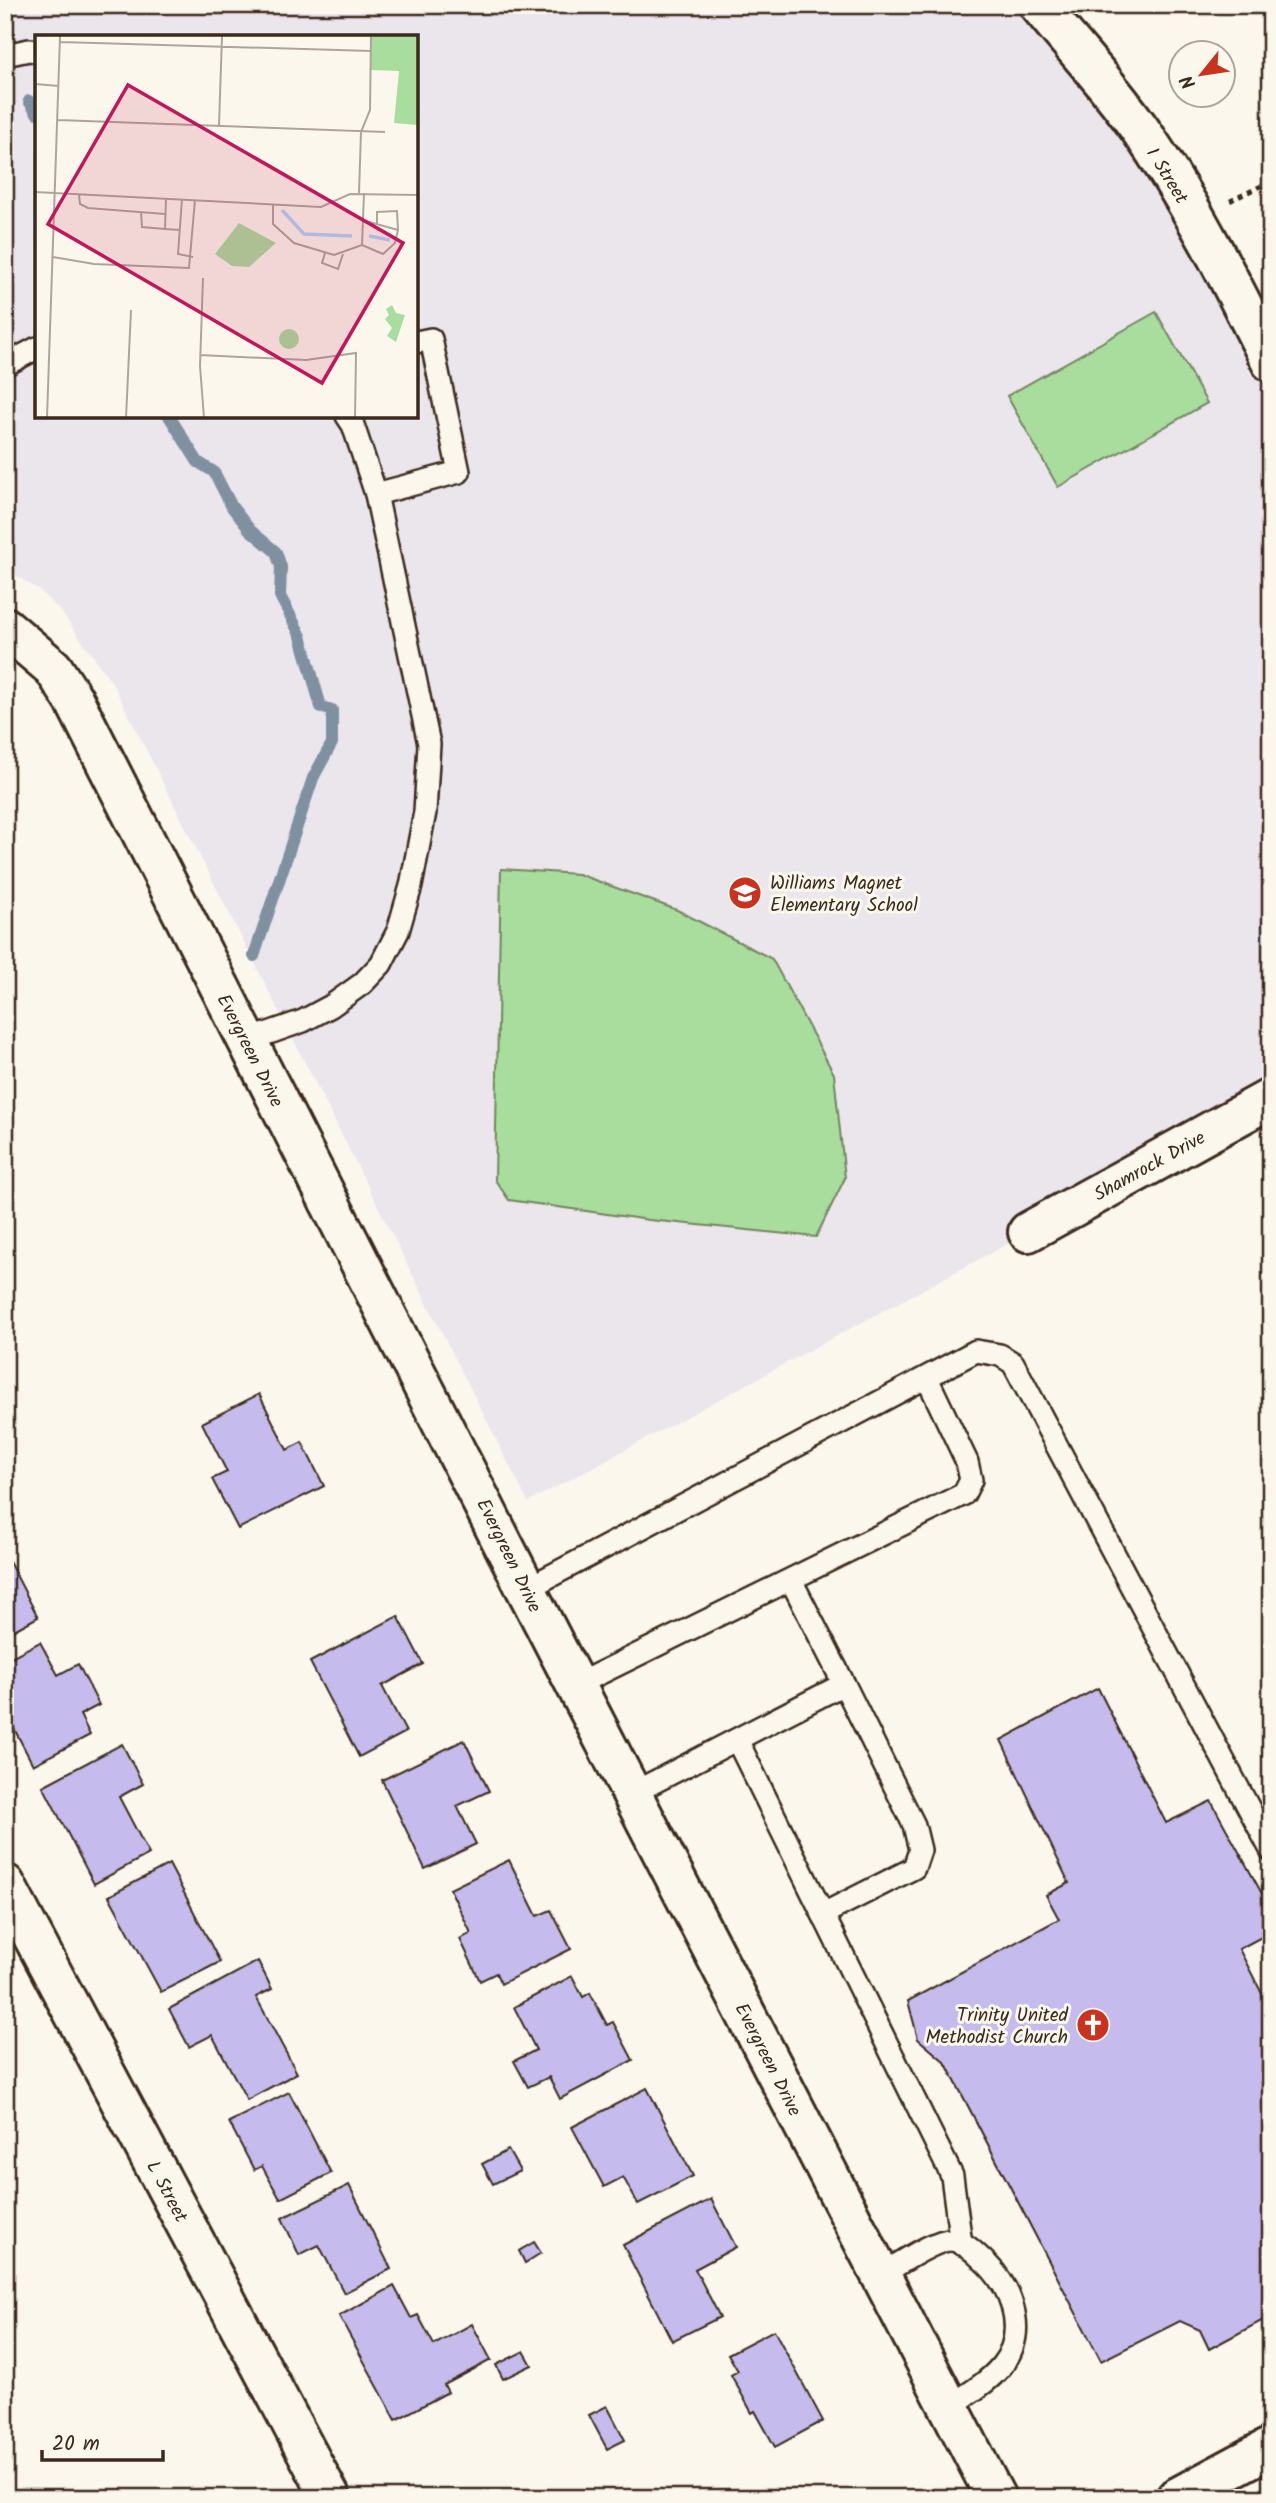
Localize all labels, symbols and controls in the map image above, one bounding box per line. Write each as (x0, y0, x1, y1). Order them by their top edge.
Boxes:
inset map (35, 35, 418, 418)
north arrow (1168, 38, 1238, 108)
text: N (1173, 69, 1205, 94)
street label: I Street (1137, 142, 1196, 211)
place label: Williams Magnet Elementary School (770, 869, 918, 921)
school or university icon: Williams Magnet Elementary School (726, 874, 764, 912)
street label: Evergreen Drive (208, 989, 291, 1113)
street label: Shamrock Drive (1089, 1123, 1212, 1210)
street label: Evergreen Drive (468, 1494, 549, 1618)
street label: Evergreen Drive (726, 1998, 809, 2122)
place label: Trinity United Methodist Church (926, 2001, 1069, 2053)
church icon: Trinity United Methodist Church (1074, 2006, 1112, 2044)
street label: L Street (137, 2156, 195, 2229)
scale bar (42, 2419, 163, 2463)
text: 20 m (52, 2428, 100, 2461)

